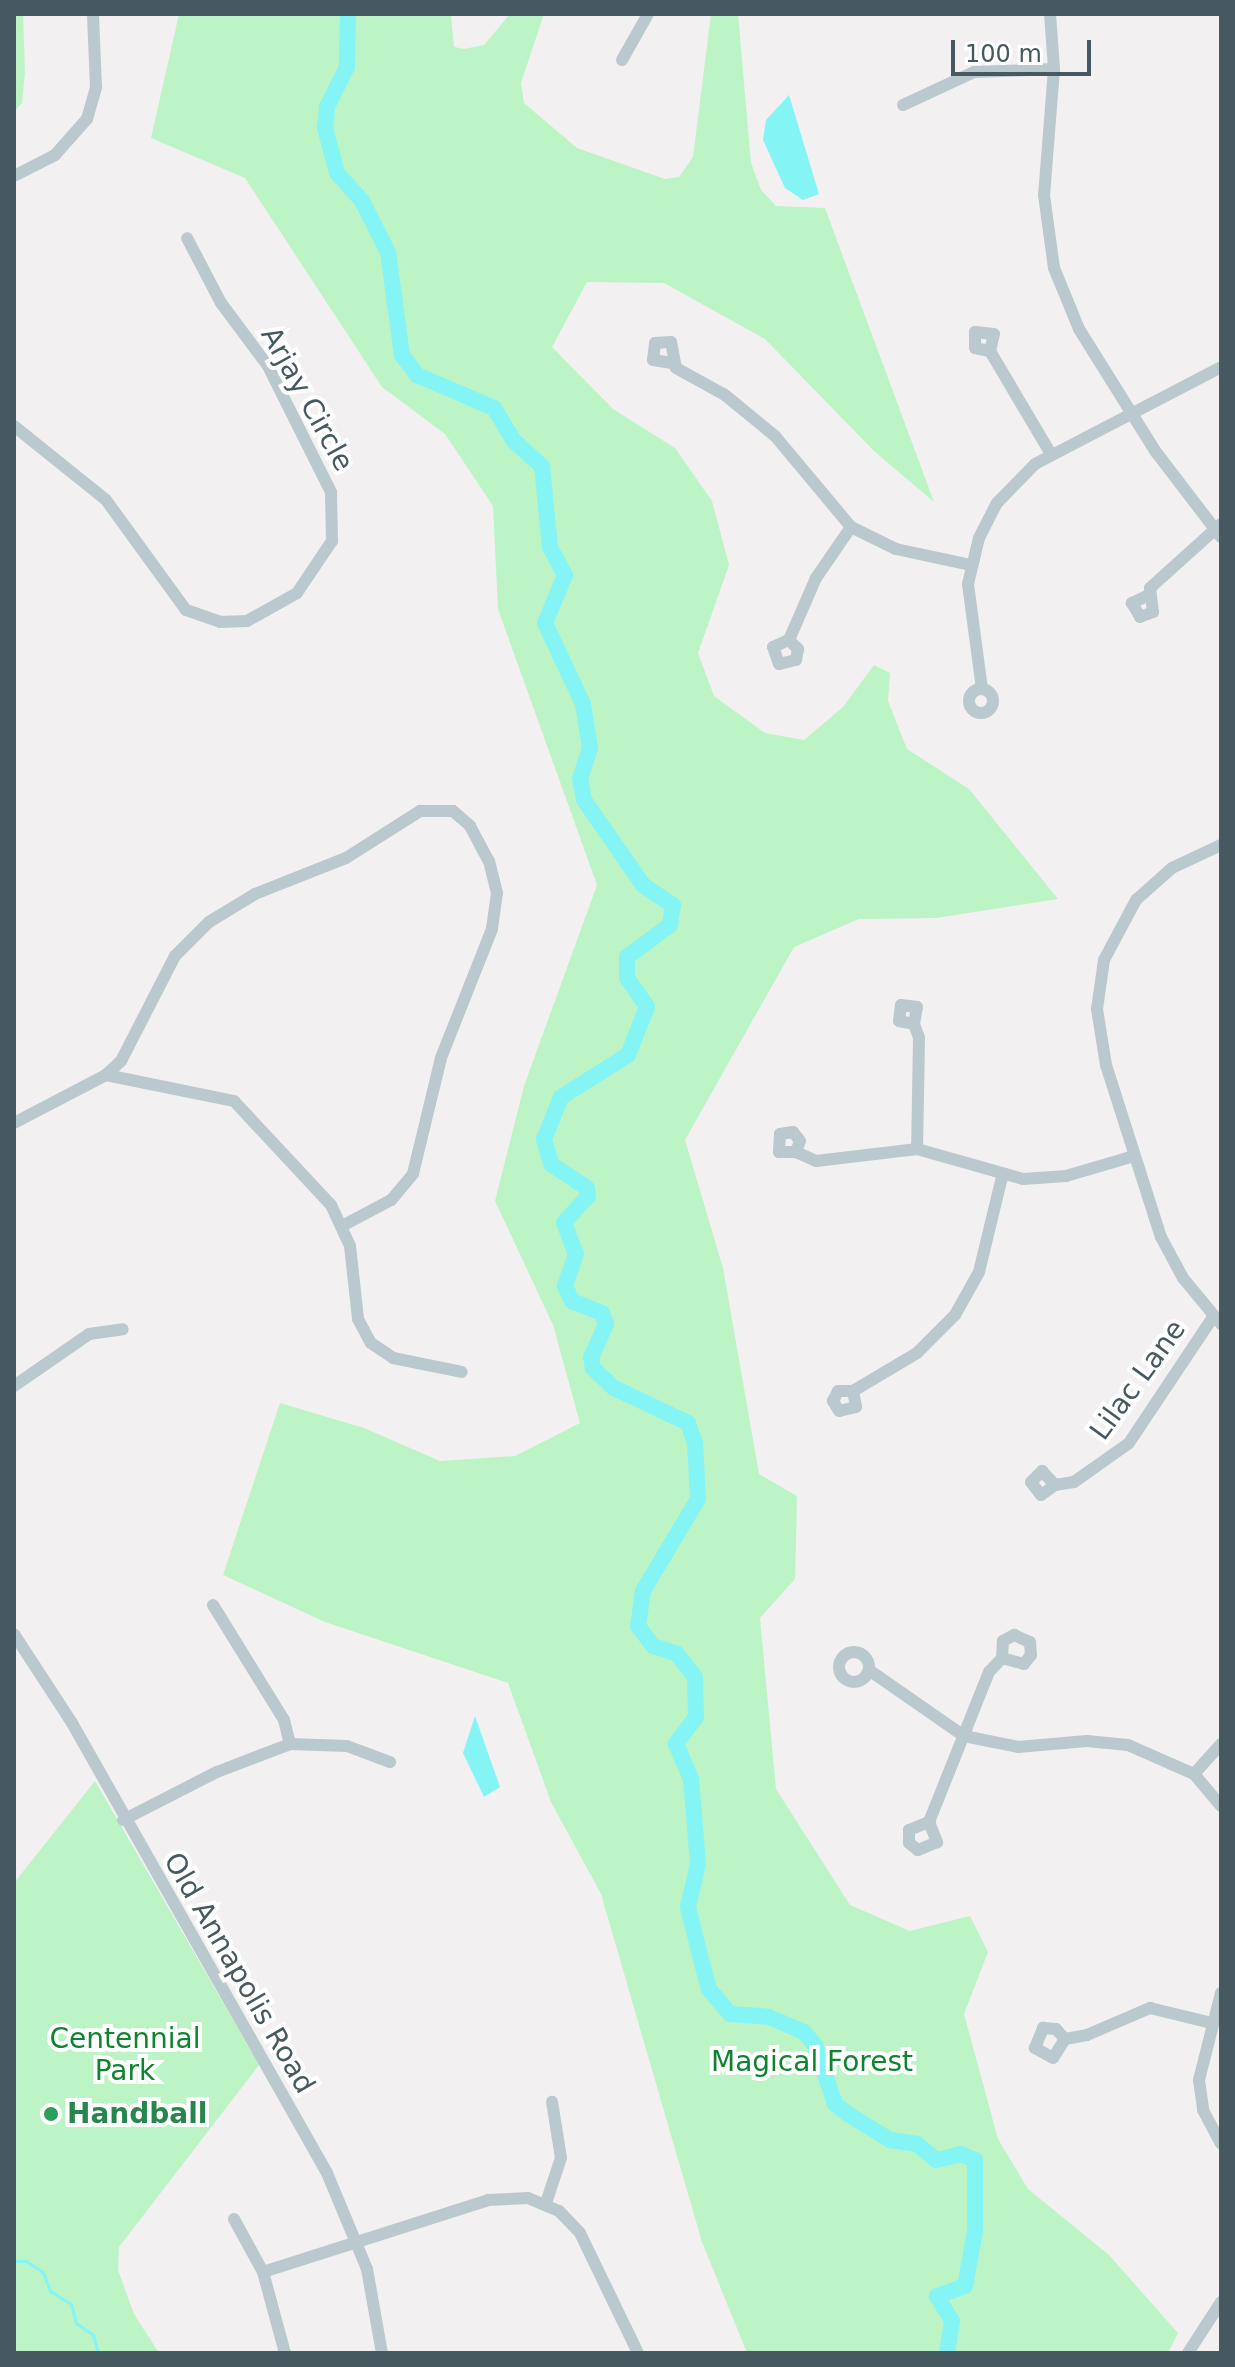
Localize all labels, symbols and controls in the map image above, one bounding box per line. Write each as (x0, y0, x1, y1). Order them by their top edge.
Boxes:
scale bar (955, 24, 1095, 74)
text: 100 m (965, 40, 1042, 68)
street label: Arjay Circle (254, 321, 360, 477)
street label: Lilac Lane (1083, 1313, 1193, 1447)
street label: Old Annapolis Road (156, 1847, 322, 2099)
park label: Centennial Park (50, 2022, 200, 2088)
park label: Magical Forest (711, 2045, 913, 2079)
place label: Handball (67, 2097, 207, 2131)
marker: Handball (42, 2105, 60, 2123)

